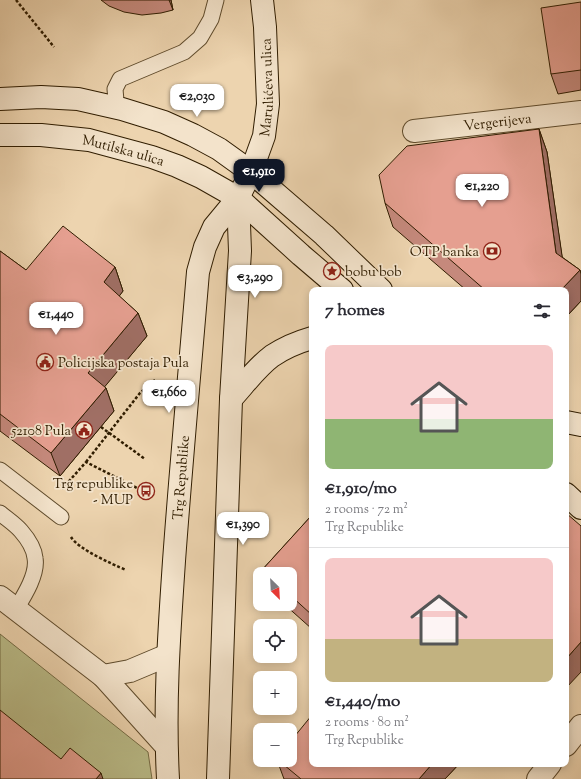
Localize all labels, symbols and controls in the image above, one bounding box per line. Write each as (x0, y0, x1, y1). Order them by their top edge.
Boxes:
street label: Marulićeva ulica (256, 37, 280, 138)
pin: €2,030 (164, 84, 230, 118)
text: €2,030 (179, 88, 215, 106)
street label: Vergerijeva (463, 110, 533, 137)
street label: Mutilska ulica (81, 131, 167, 173)
pin: €1,910 (226, 159, 292, 193)
text: €1,910 (243, 163, 275, 181)
pin: €1,220 (449, 174, 515, 208)
text: €1,220 (465, 178, 499, 196)
bank icon: OTP banka (482, 241, 502, 261)
place label: OTP banka (410, 243, 480, 263)
place icon: bobu bob (322, 261, 342, 281)
place label: bobu bob (345, 263, 402, 283)
pin: €3,290 (222, 265, 288, 299)
text: €3,290 (237, 269, 273, 287)
text: 7 homes (325, 299, 385, 323)
icon: filters (531, 300, 553, 322)
pin: €1,440 (23, 302, 89, 336)
text: €1,440 (38, 306, 74, 324)
public building icon: Policijska postaja Pula (35, 352, 55, 372)
place label: Policijska postaja Pula (58, 354, 189, 374)
icon: home (403, 371, 475, 443)
pin: €1,660 (136, 380, 202, 414)
text: €1,660 (151, 384, 187, 402)
public building icon: 52108 Pula (74, 420, 94, 440)
place label: 52108 Pula (11, 422, 72, 442)
street label: Trg Republike (169, 435, 196, 521)
place label: Trg republike - MUP (53, 475, 133, 511)
text: €1,910/mo (325, 477, 397, 501)
bus stop icon: Trg republike - MUP (136, 481, 156, 501)
text: 2 rooms · 72 m² (325, 501, 408, 519)
pin: €1,390 (210, 512, 276, 546)
text: €1,390 (226, 516, 260, 534)
text: Trg Republike (325, 519, 404, 537)
north arrow (253, 567, 297, 611)
map controls (253, 567, 297, 767)
icon: home (403, 584, 475, 656)
button: locate (253, 619, 297, 663)
button: + (253, 671, 297, 715)
text: €1,440/mo (325, 690, 400, 714)
text: 2 rooms · 80 m² (325, 714, 409, 732)
button: − (253, 723, 297, 767)
text: Trg Republike (325, 732, 404, 750)

